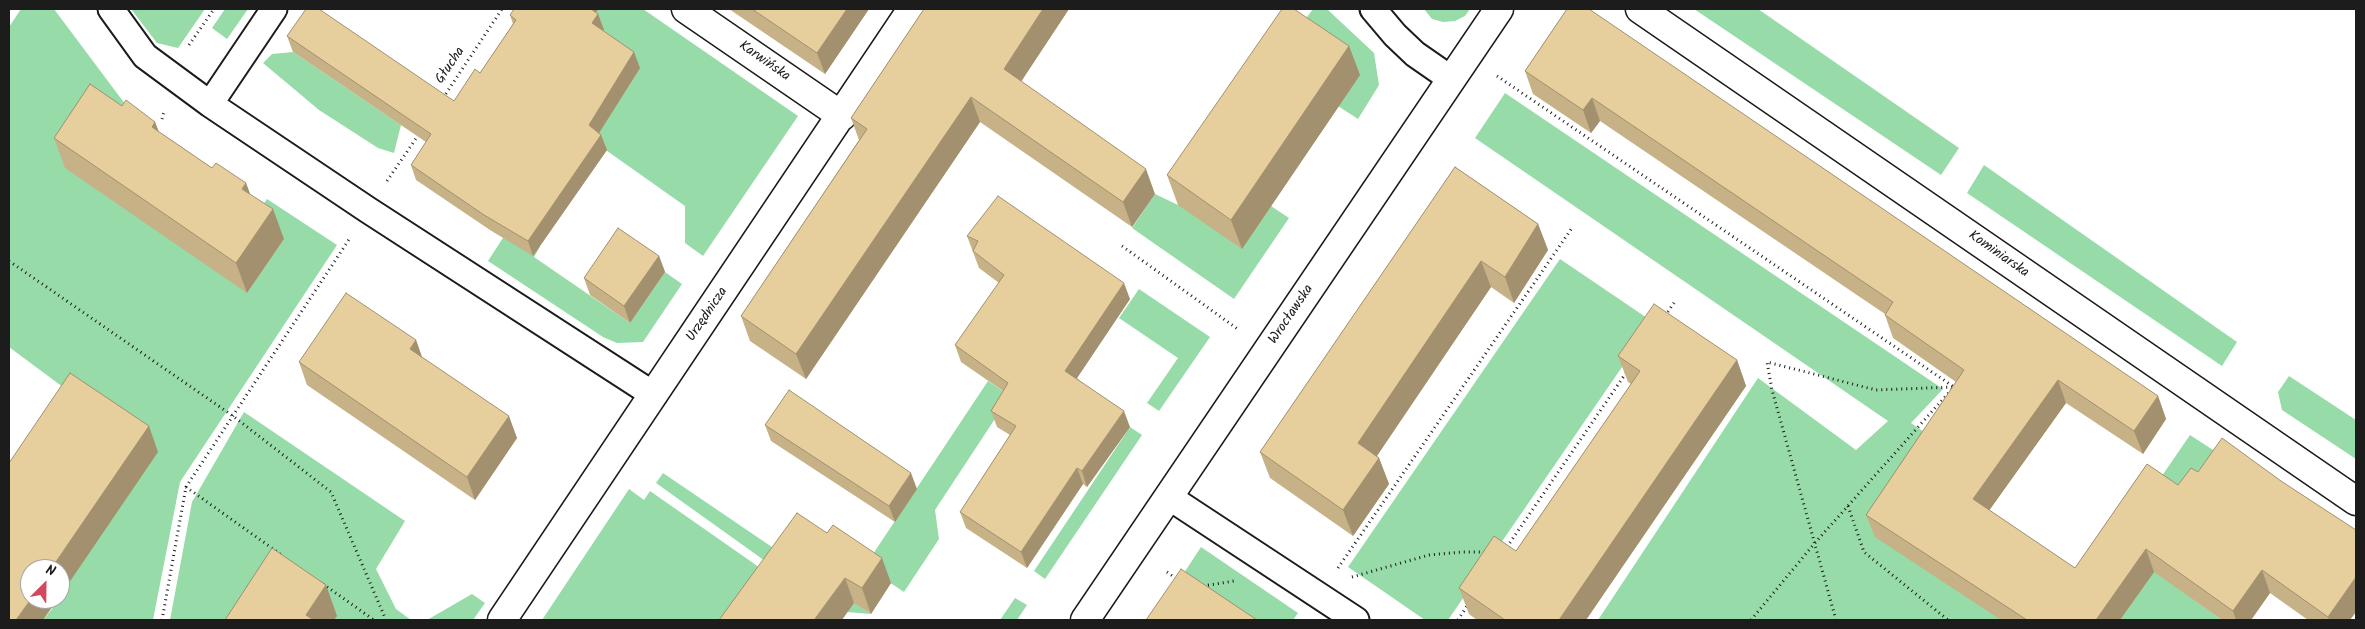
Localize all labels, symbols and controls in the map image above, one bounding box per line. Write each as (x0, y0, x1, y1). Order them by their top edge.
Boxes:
street label: Karwińska (735, 38, 793, 86)
street label: Głucha (433, 44, 469, 88)
street label: Kominiarska (1964, 228, 2032, 282)
street label: Wrocławska (1266, 282, 1318, 348)
street label: Urzędnicza (684, 285, 732, 345)
north arrow (20, 559, 70, 609)
text: N (42, 559, 59, 583)

